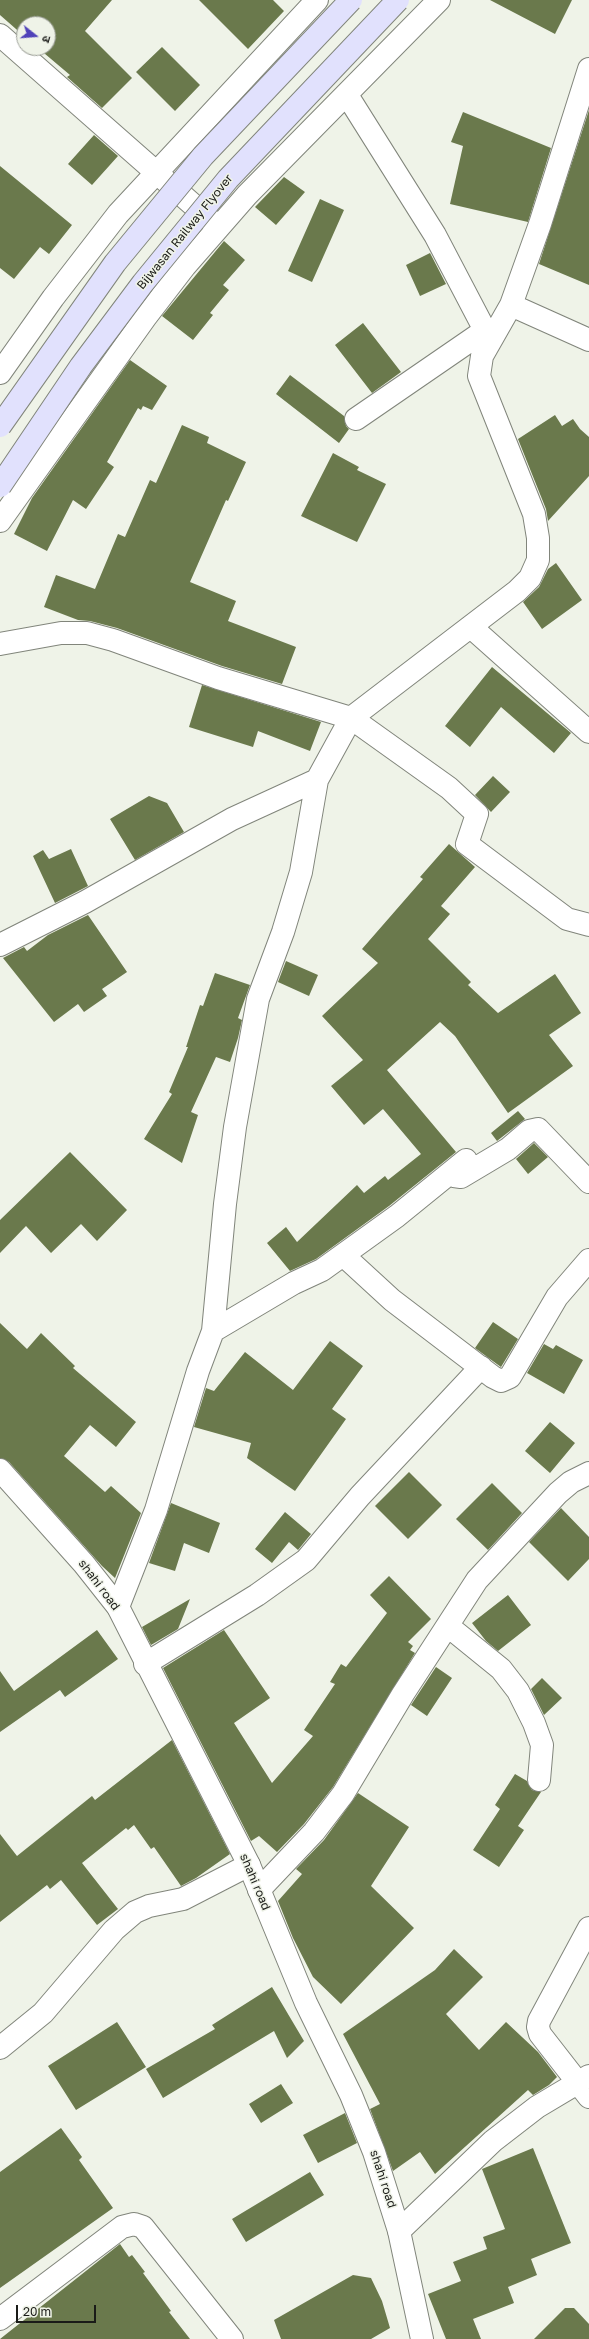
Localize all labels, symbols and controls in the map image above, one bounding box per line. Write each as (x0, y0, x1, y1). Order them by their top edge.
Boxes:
north arrow (16, 16, 56, 56)
text: उ (40, 34, 54, 44)
street label: Bijwasan Railway Flyover (134, 171, 236, 293)
street label: shahi road (75, 1557, 123, 1613)
street label: shahi road (237, 1852, 273, 1912)
street label: shahi road (367, 2148, 399, 2210)
scale bar (18, 2297, 98, 2323)
text: 20 m (23, 2304, 51, 2319)

